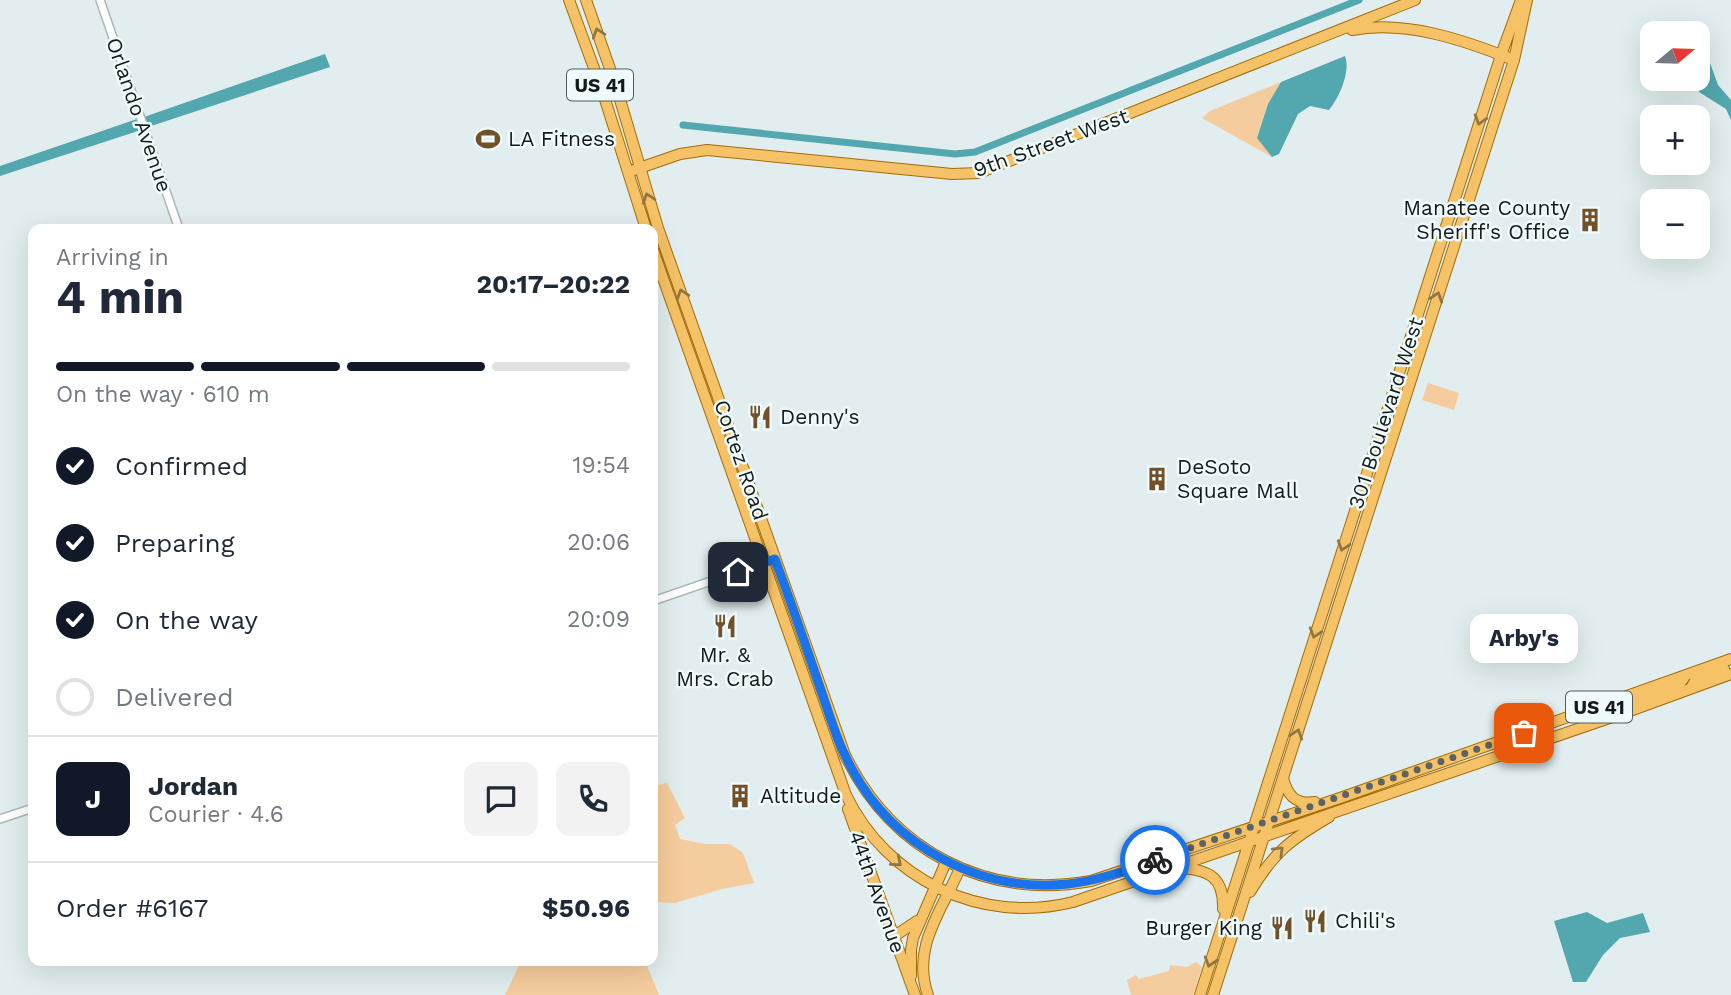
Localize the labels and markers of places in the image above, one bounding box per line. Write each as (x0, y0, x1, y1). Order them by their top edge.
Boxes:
sports icon: LA Fitness (474, 125, 502, 153)
place label: LA Fitness (508, 126, 615, 151)
place label: Manatee County Sheriff's Office (1403, 195, 1570, 244)
building icon: Manatee County Sheriff's Office (1576, 206, 1604, 234)
restaurant icon: Denny's (746, 403, 774, 431)
place label: Denny's (780, 404, 860, 429)
place label: DeSoto Square Mall (1177, 454, 1299, 503)
building icon: DeSoto Square Mall (1143, 465, 1171, 493)
pin (708, 542, 768, 602)
restaurant icon: Mr. & Mrs. Crab (711, 612, 739, 640)
callout: Arby's (1470, 614, 1578, 663)
place label: Mr. & Mrs. Crab (676, 642, 774, 691)
pin (1494, 703, 1554, 763)
building icon: Altitude (726, 782, 754, 810)
place label: Altitude (760, 783, 841, 808)
restaurant icon: Chili's (1301, 907, 1329, 935)
place label: Chili's (1335, 908, 1396, 933)
restaurant icon: Burger King (1268, 914, 1296, 942)
place label: Burger King (1145, 915, 1263, 940)

